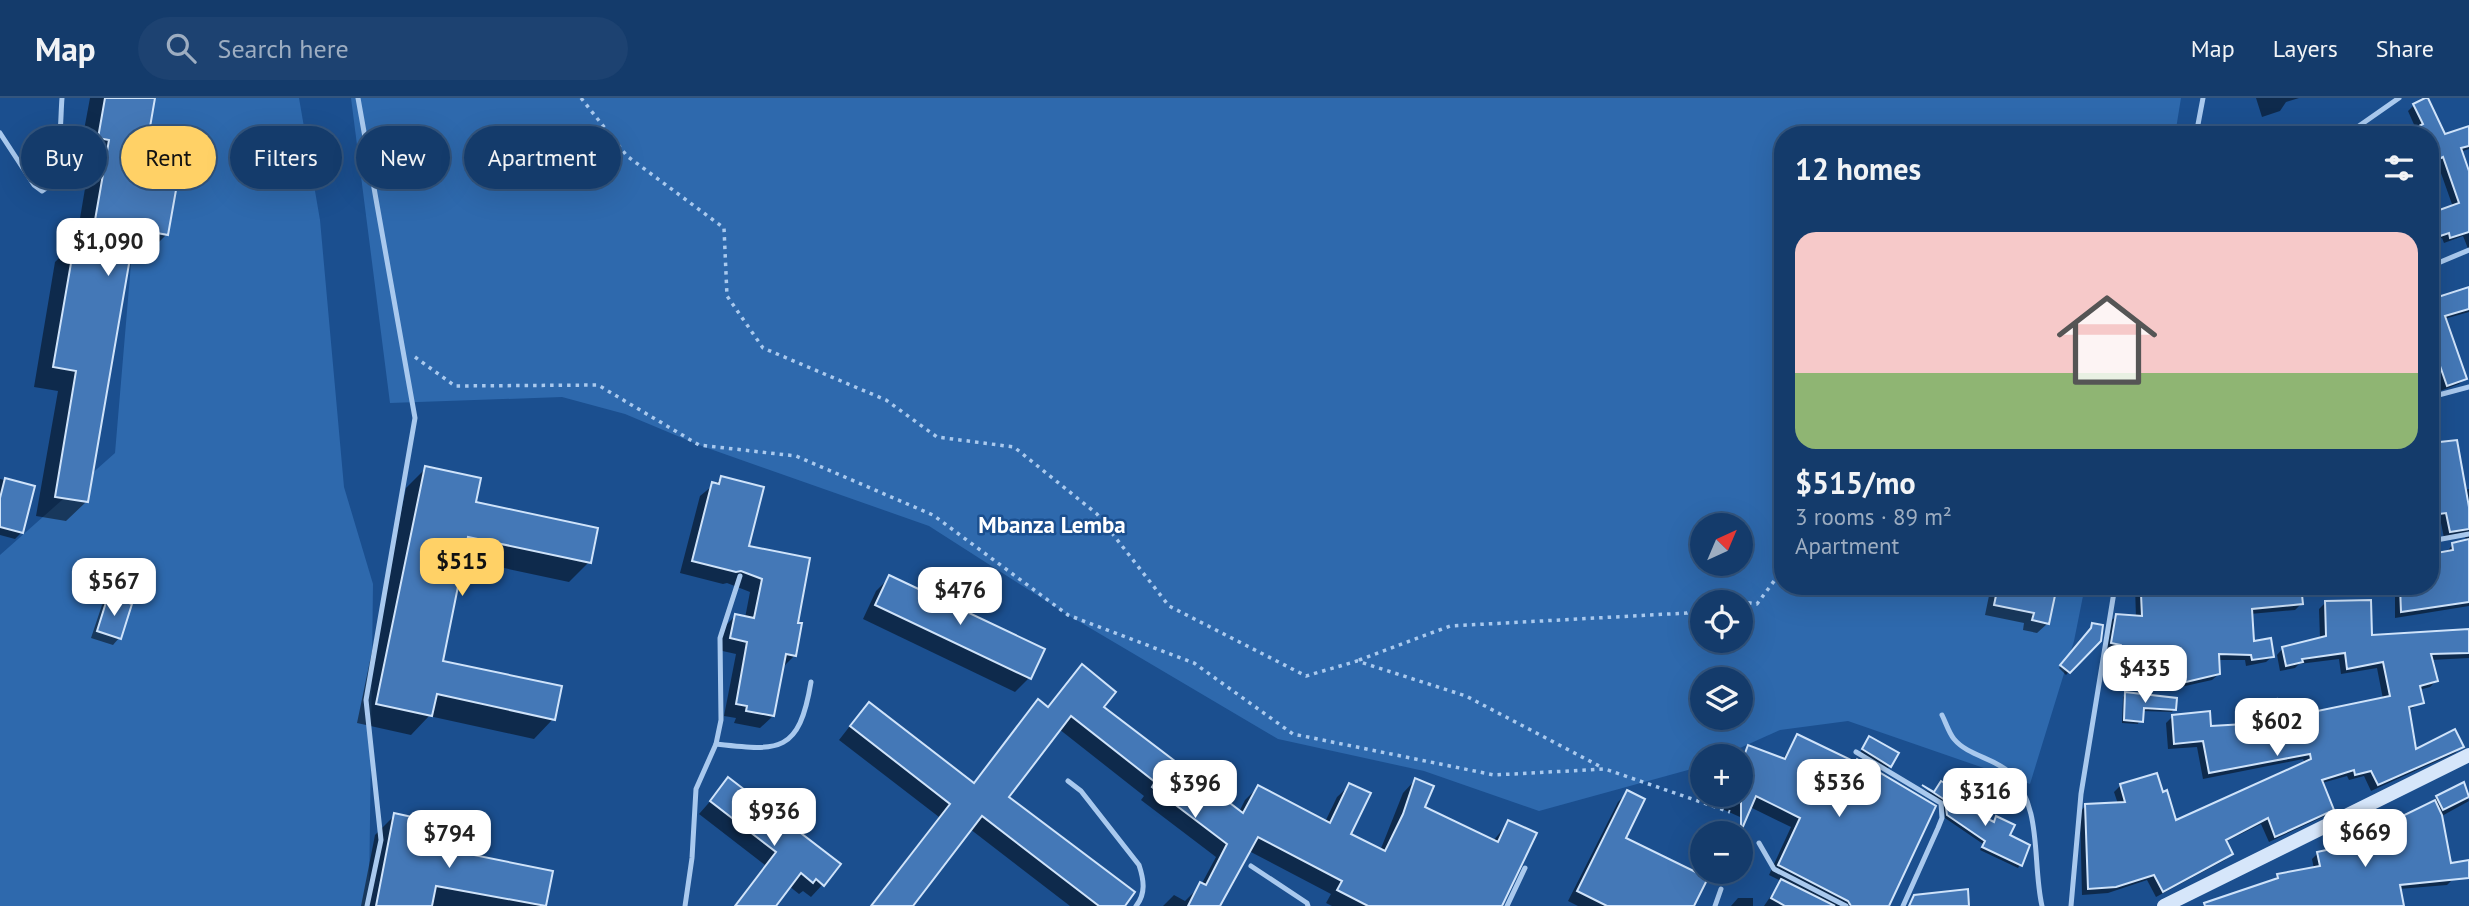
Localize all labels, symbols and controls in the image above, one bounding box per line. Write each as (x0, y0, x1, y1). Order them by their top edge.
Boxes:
search box (138, 17, 628, 80)
text: Map (35, 27, 96, 70)
icon: search (162, 29, 200, 67)
text: Search here (218, 32, 349, 65)
text: Map (2191, 33, 2235, 64)
text: Layers (2273, 33, 2338, 64)
text: Share (2376, 33, 2434, 64)
chip: Buy (21, 126, 107, 189)
chip: Rent (121, 126, 216, 189)
chip: Filters (230, 126, 342, 189)
chip: New (356, 126, 450, 189)
chip: Apartment (464, 126, 621, 189)
text: 12 homes (1795, 149, 1921, 188)
icon: filters (2380, 149, 2418, 187)
pin: $1,090 (51, 218, 165, 278)
text: $1,090 (72, 226, 144, 255)
icon: home (2044, 277, 2170, 403)
text: $515/mo (1795, 463, 1916, 502)
text: 3 rooms · 89 m² (1795, 502, 1952, 531)
district label: Mbanza Lemba (978, 510, 1126, 539)
north arrow (1690, 513, 1754, 576)
map controls (1690, 513, 1753, 884)
text: Apartment (1795, 531, 1899, 560)
pin: $515 (421, 538, 503, 598)
text: $515 (436, 546, 488, 575)
pin: $567 (73, 559, 155, 618)
text: $567 (88, 566, 140, 595)
pin: $476 (919, 568, 1001, 627)
text: $476 (934, 575, 986, 604)
button: locate (1690, 590, 1753, 653)
pin: $435 (2104, 646, 2186, 705)
text: $435 (2119, 653, 2171, 682)
button: layers (1690, 667, 1753, 730)
pin: $602 (2236, 698, 2318, 758)
text: $602 (2251, 706, 2303, 735)
button: + (1690, 744, 1753, 807)
pin: $396 (1154, 760, 1236, 820)
pin: $536 (1798, 760, 1880, 819)
text: $536 (1813, 767, 1865, 796)
text: $396 (1169, 768, 1221, 797)
pin: $316 (1944, 768, 2026, 828)
text: $316 (1959, 776, 2011, 805)
pin: $936 (733, 788, 815, 848)
text: $936 (748, 796, 800, 825)
pin: $794 (408, 810, 490, 870)
pin: $669 (2324, 810, 2406, 869)
text: $669 (2339, 817, 2391, 846)
text: $794 (423, 818, 475, 847)
button: − (1690, 821, 1753, 884)

